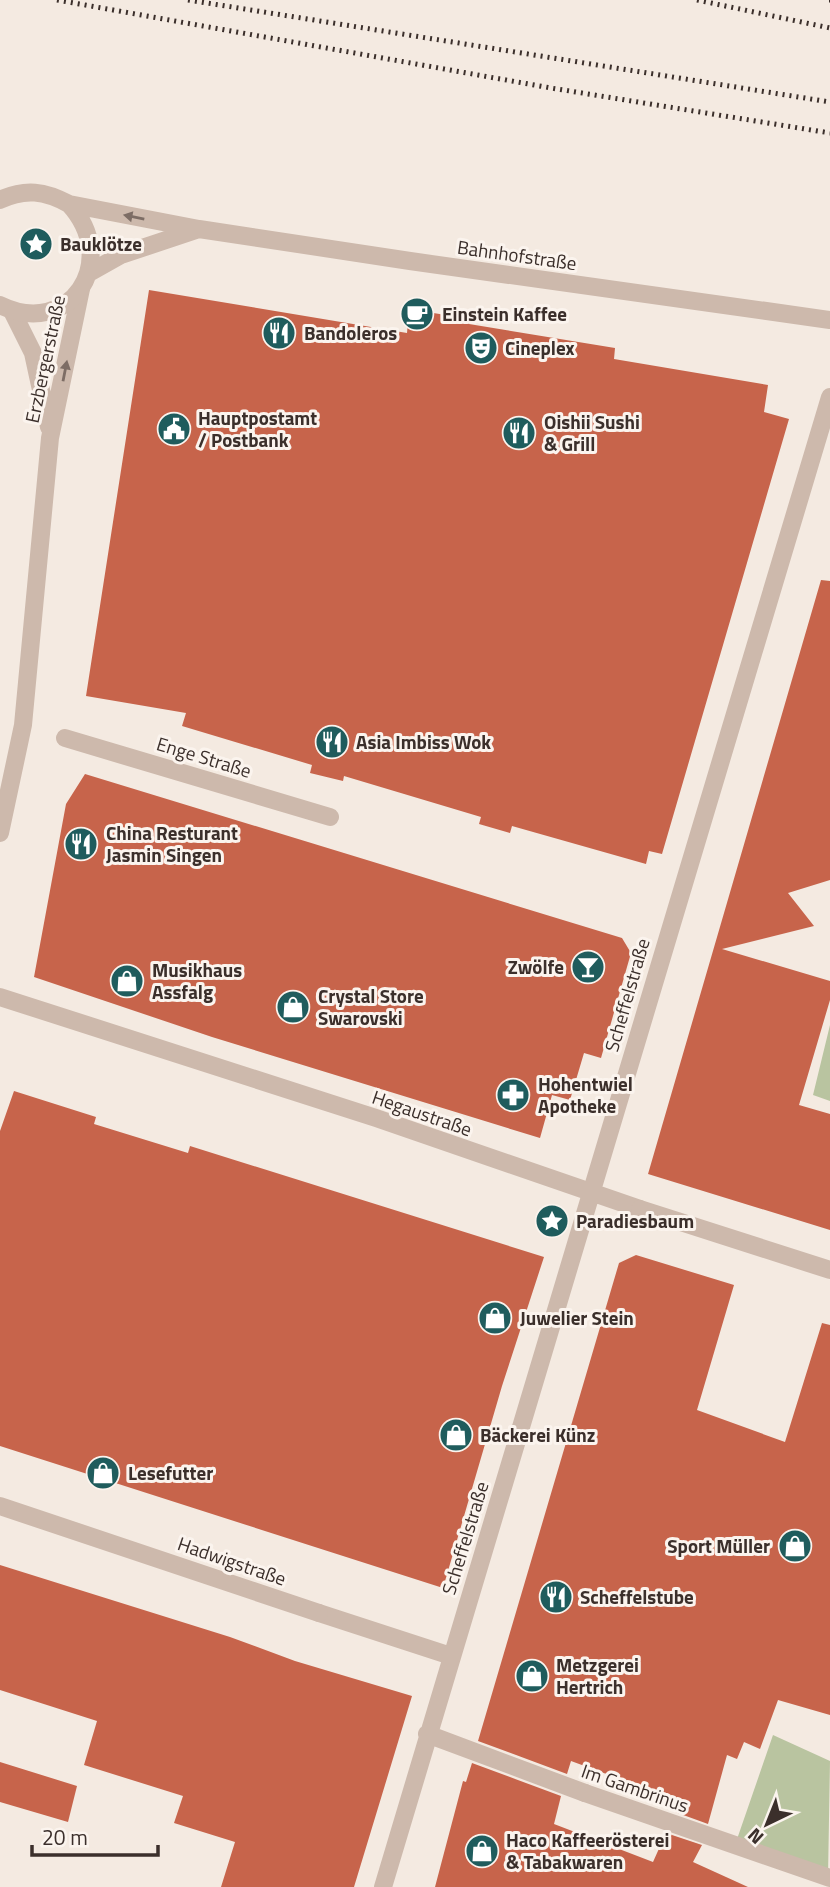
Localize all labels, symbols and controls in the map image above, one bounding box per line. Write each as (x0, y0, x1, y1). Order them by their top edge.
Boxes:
one-way arrow (123, 211, 145, 222)
place icon: Bauklötze (17, 225, 55, 263)
place label: Bauklötze (60, 229, 142, 258)
street label: Bahnhofstraße (456, 232, 579, 277)
street label: Erzbergerstraße (17, 292, 72, 425)
cafe icon: Einstein Kaffee (398, 295, 436, 333)
place label: Einstein Kaffee (442, 299, 567, 328)
restaurant icon: Bandoleros (260, 314, 298, 352)
place label: Bandoleros (304, 318, 397, 347)
theatre icon: Cineplex (462, 329, 500, 367)
place label: Cineplex (505, 333, 575, 362)
one-way arrow (59, 360, 70, 382)
place label: Hauptpostamt / Postbank (198, 403, 317, 454)
place label: Oishii Sushi & Grill (544, 407, 640, 458)
public building icon: Hauptpostamt / Postbank (155, 410, 193, 448)
restaurant icon: Oishii Sushi & Grill (500, 414, 538, 452)
restaurant icon: Asia Imbiss Wok (313, 723, 351, 761)
place label: Asia Imbiss Wok (356, 727, 491, 756)
street label: Enge Straße (153, 728, 255, 785)
place label: China Resturant Jasmin Singen (106, 818, 238, 869)
restaurant icon: China Resturant Jasmin Singen (62, 825, 100, 863)
street label: Scheffelstraße (596, 935, 657, 1055)
bar icon: Zwölfe (569, 948, 607, 986)
place label: Zwölfe (508, 952, 564, 981)
place label: Musikhaus Assfalg (152, 955, 242, 1006)
shop icon: Musikhaus Assfalg (108, 962, 146, 1000)
place label: Crystal Store Swarovski (318, 981, 424, 1032)
shop icon: Crystal Store Swarovski (274, 988, 312, 1026)
place label: Hohentwiel Apotheke (538, 1069, 633, 1120)
pharmacy icon: Hohentwiel Apotheke (494, 1076, 532, 1114)
street label: Hegaustraße (368, 1082, 476, 1143)
place icon: Paradiesbaum (533, 1202, 571, 1240)
place label: Paradiesbaum (576, 1206, 694, 1235)
shop icon: Juwelier Stein (476, 1299, 514, 1337)
place label: Juwelier Stein (520, 1303, 634, 1332)
shop icon: Bäckerei Künz (437, 1416, 475, 1454)
place label: Bäckerei Künz (480, 1420, 595, 1449)
shop icon: Lesefutter (84, 1454, 122, 1492)
place label: Lesefutter (128, 1458, 213, 1487)
street label: Scheffelstraße (434, 1478, 495, 1598)
shop icon: Sport Müller (776, 1527, 814, 1565)
street label: Hadwigstraße (174, 1528, 290, 1593)
place label: Sport Müller (667, 1531, 770, 1560)
restaurant icon: Scheffelstube (537, 1578, 575, 1616)
place label: Scheffelstube (580, 1582, 694, 1611)
place label: Metzgerei Hertrich (556, 1650, 639, 1701)
shop icon: Metzgerei Hertrich (513, 1657, 551, 1695)
street label: Im Gambrinus (578, 1756, 693, 1819)
north arrow (732, 1789, 802, 1859)
scale bar (32, 1814, 158, 1858)
text: 20 m (42, 1821, 88, 1853)
text: N (740, 1822, 770, 1852)
place label: Haco Kaffeerösterei & Tabakwaren (506, 1825, 669, 1876)
shop icon: Haco Kaffeerösterei & Tabakwaren (463, 1832, 501, 1870)

